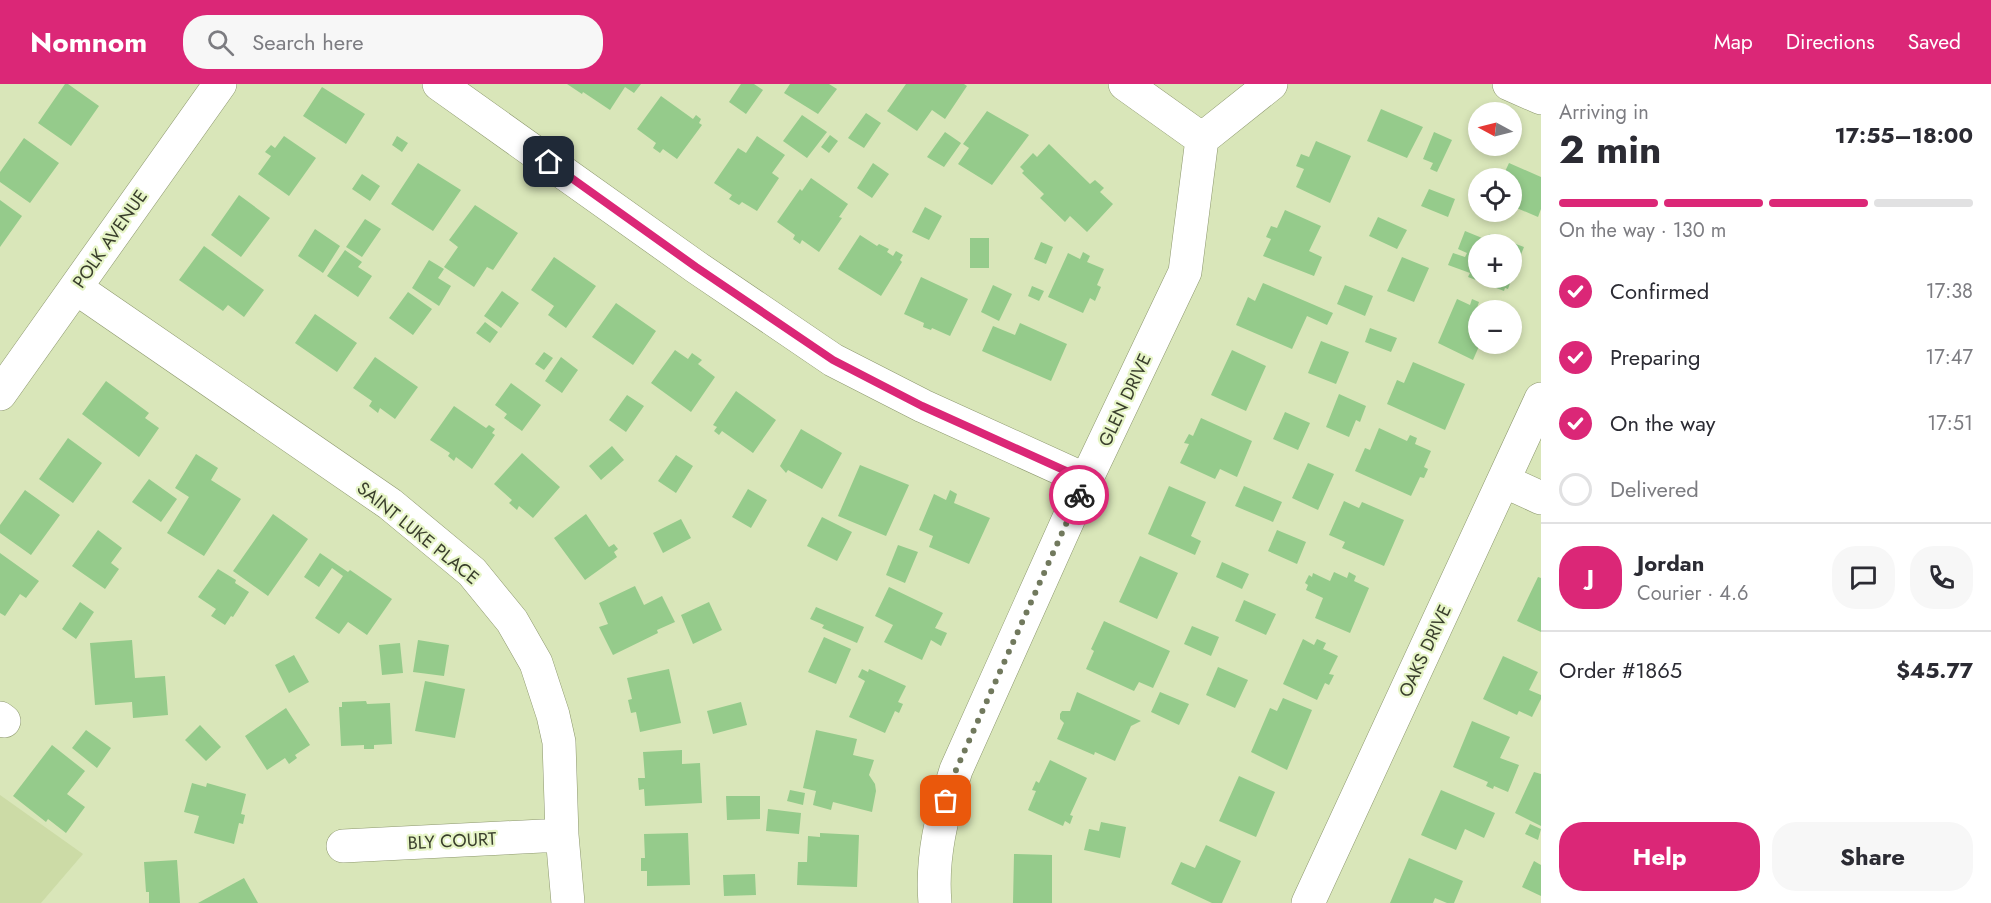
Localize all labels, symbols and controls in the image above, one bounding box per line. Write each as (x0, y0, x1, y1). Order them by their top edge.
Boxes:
search box (183, 15, 603, 69)
text: Nomnom (30, 22, 147, 63)
icon: search (204, 26, 237, 59)
text: Search here (252, 26, 364, 58)
text: Map (1714, 27, 1753, 57)
text: Directions (1786, 27, 1875, 57)
text: Saved (1908, 27, 1961, 57)
text: Arriving in (1559, 98, 1649, 127)
north arrow (1468, 102, 1522, 156)
map controls (1468, 102, 1522, 354)
text: 17:55–18:00 (1835, 119, 1973, 151)
text: 2 min (1559, 121, 1661, 178)
pin (523, 136, 574, 187)
icon: home (532, 145, 565, 178)
button: locate (1468, 168, 1522, 222)
street label: POLK AVENUE (66, 185, 154, 293)
text: On the way · 130 m (1559, 216, 1726, 245)
button: + (1468, 234, 1522, 288)
icon: check (1559, 275, 1592, 308)
text: Confirmed (1610, 275, 1709, 307)
text: 17:38 (1926, 277, 1973, 306)
button: − (1468, 300, 1522, 354)
icon: check (1559, 341, 1592, 374)
text: Preparing (1610, 341, 1701, 373)
text: 17:47 (1925, 343, 1973, 372)
street label: GLEN DRIVE (1092, 349, 1158, 451)
icon: check (1559, 407, 1592, 440)
text: On the way (1610, 407, 1715, 439)
text: 17:51 (1927, 409, 1973, 438)
courier (1049, 465, 1109, 525)
text: Delivered (1610, 473, 1699, 505)
street label: SAINT LUKE PLACE (351, 475, 485, 591)
icon: bike (1063, 479, 1096, 512)
button: chat (1832, 546, 1895, 609)
button: phone (1910, 546, 1973, 609)
text: Jordan (1637, 547, 1704, 579)
text: J (1587, 561, 1594, 593)
text: Courier · 4.6 (1637, 579, 1749, 608)
street label: OAKS DRIVE (1392, 600, 1458, 702)
text: Order #1865 (1559, 654, 1682, 686)
text: $45.77 (1896, 654, 1973, 686)
pin (920, 775, 971, 826)
icon: bag (929, 784, 962, 817)
button: Help (1559, 822, 1760, 891)
button: Share (1772, 822, 1973, 891)
street label: BLY COURT (407, 826, 498, 856)

